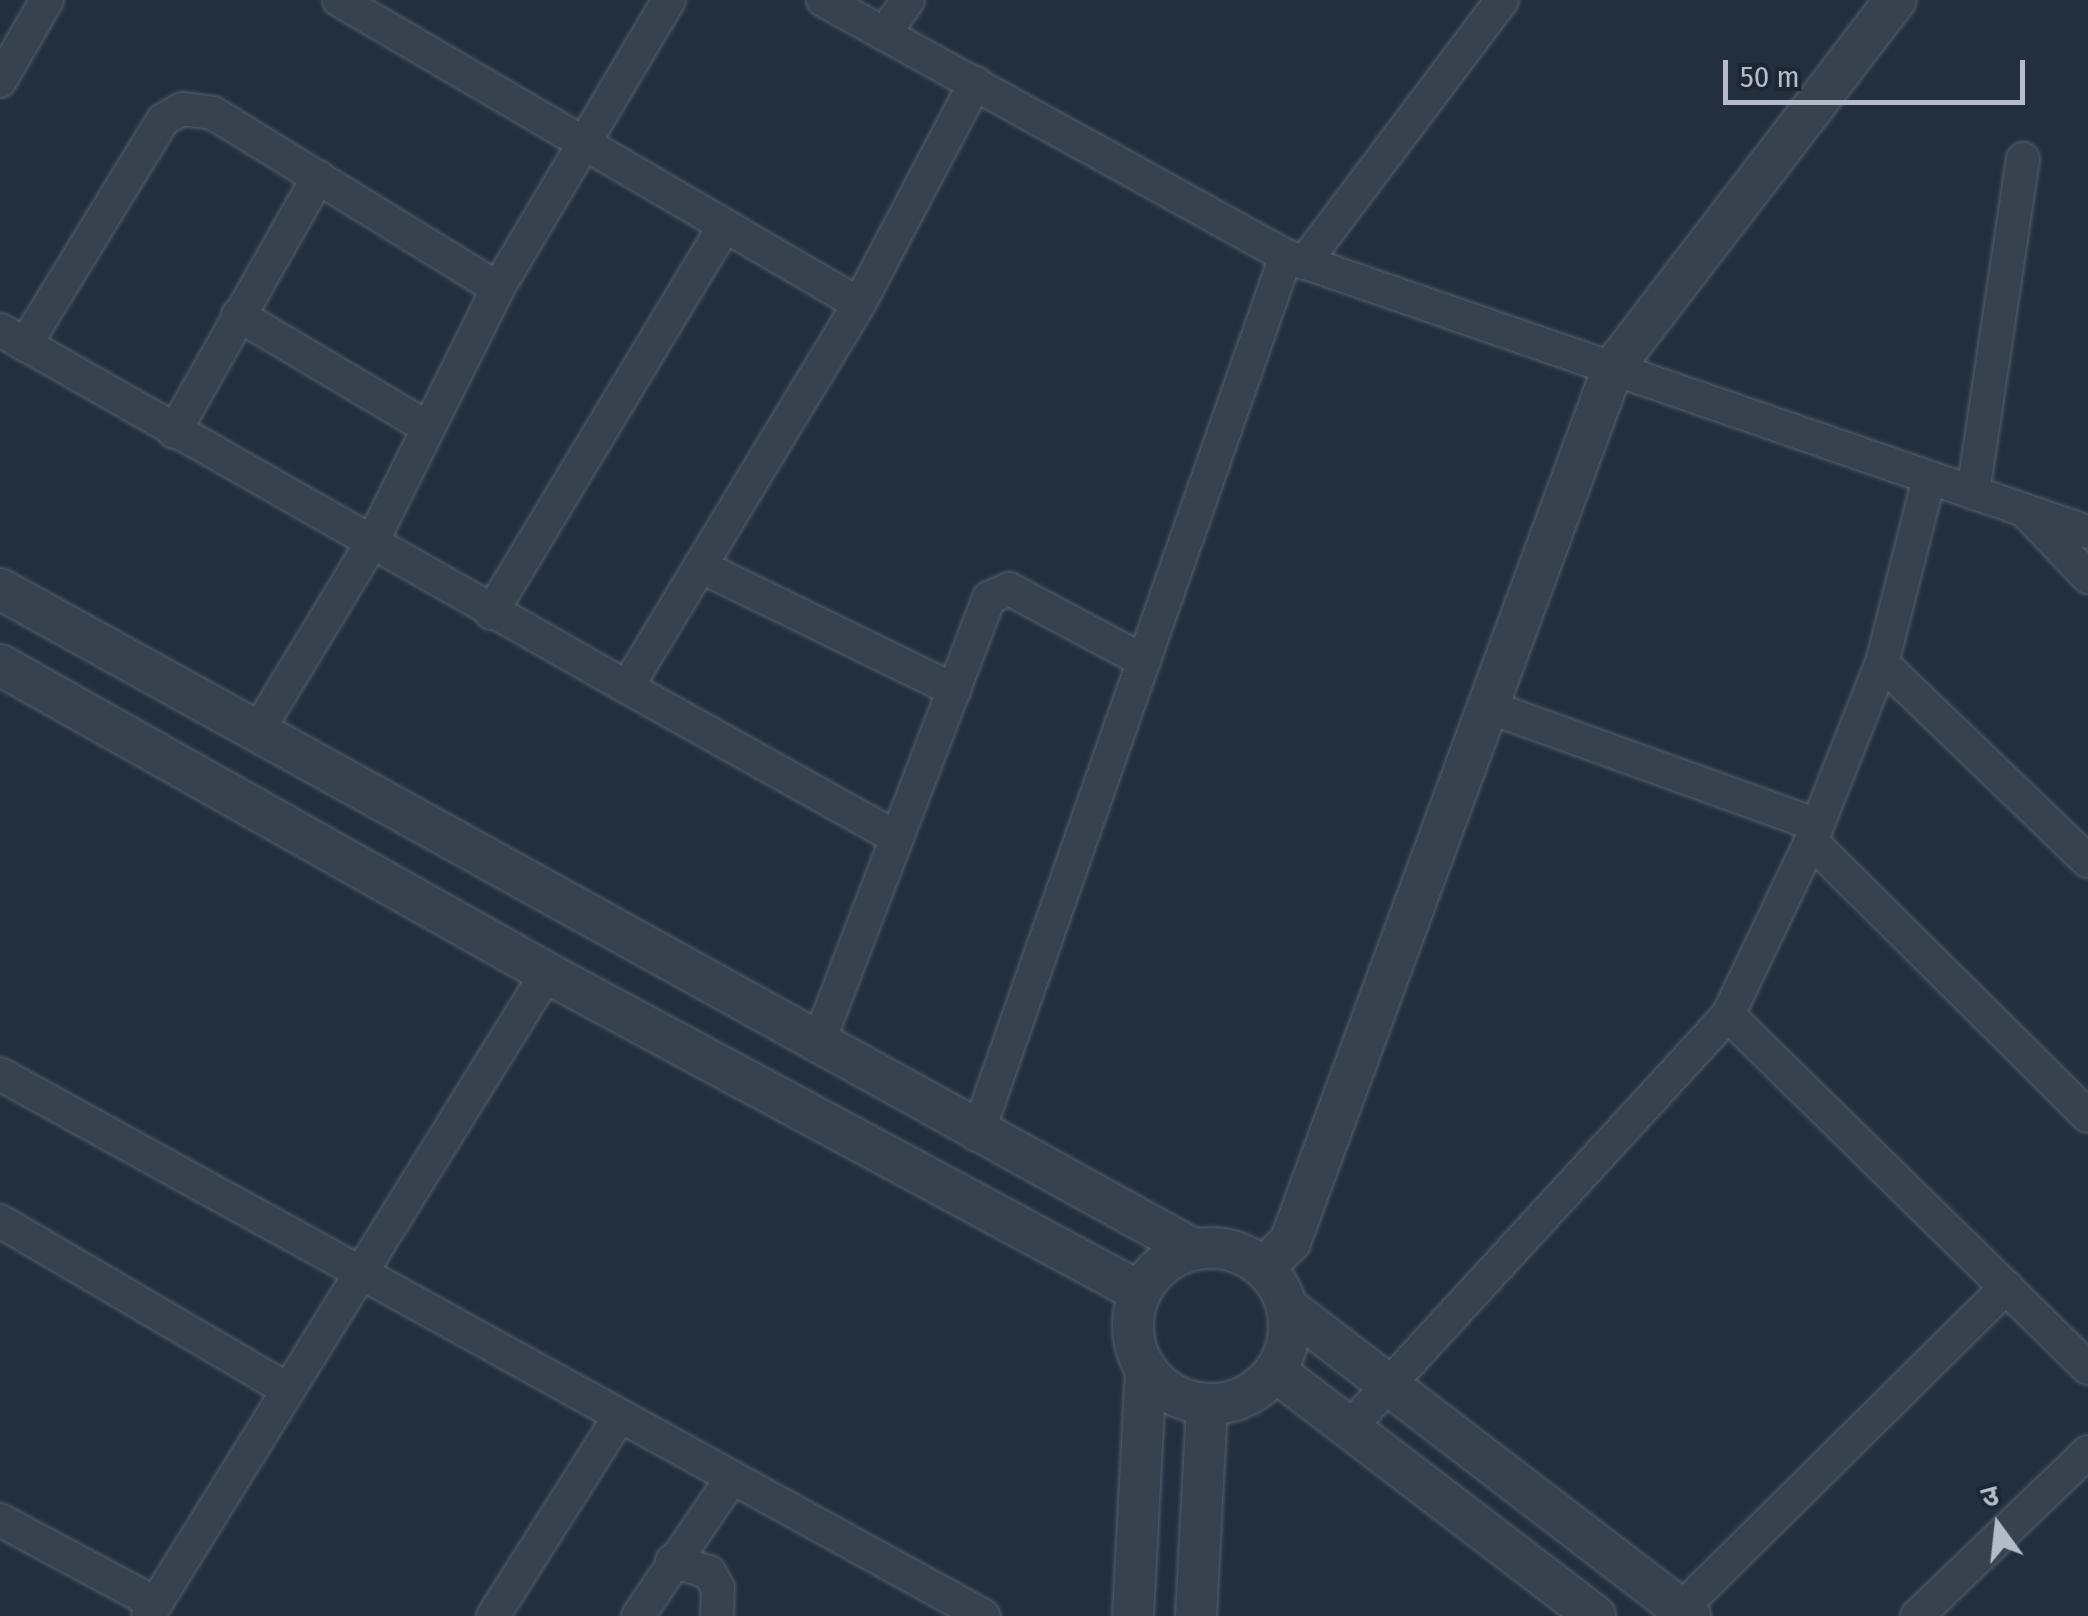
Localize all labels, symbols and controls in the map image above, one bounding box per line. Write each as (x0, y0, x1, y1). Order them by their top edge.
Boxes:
scale bar (1728, 40, 2030, 102)
text: 50 m (1740, 59, 1800, 95)
north arrow (1948, 1476, 2048, 1576)
text: उ (1978, 1478, 2002, 1515)

